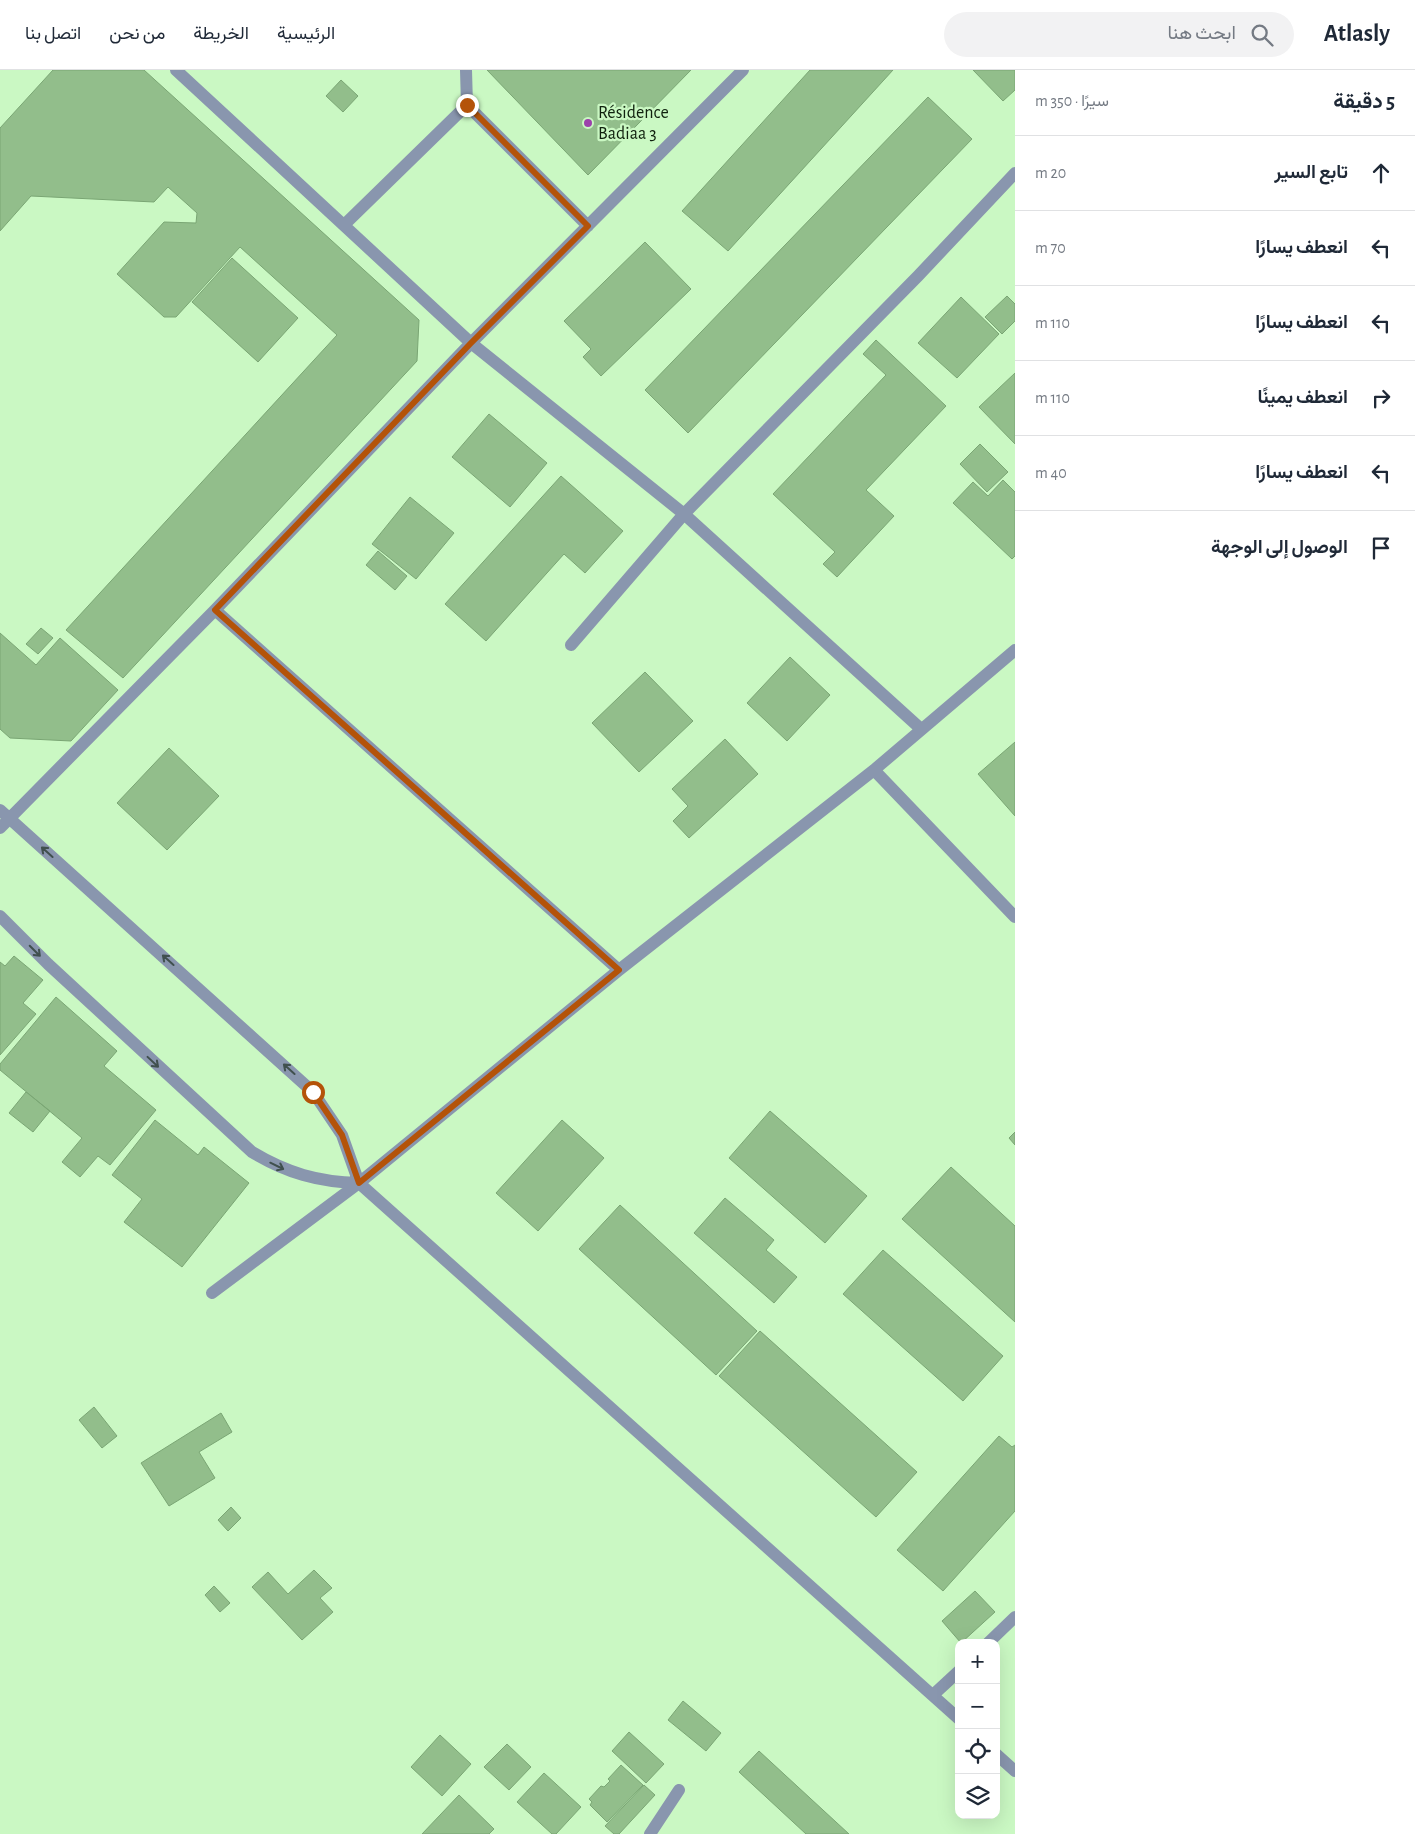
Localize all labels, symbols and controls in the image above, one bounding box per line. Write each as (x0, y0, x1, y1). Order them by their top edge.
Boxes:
search box (944, 12, 1294, 57)
icon: search (1248, 21, 1276, 49)
text: Atlasly (1324, 22, 1390, 46)
text: ابحث هنا (1168, 24, 1236, 43)
text: اتصل بنا (25, 25, 81, 43)
text: من نحن (109, 25, 165, 43)
text: الخريطة (193, 25, 249, 43)
text: الرئيسية (277, 25, 335, 43)
text: 5 دقيقة (1333, 91, 1395, 112)
text: سيرًا · 350 m (1035, 93, 1109, 109)
route end (456, 94, 479, 117)
place label: Résidence Badiaa 3 (598, 104, 669, 143)
marker: Résidence Badiaa 3 (582, 117, 594, 129)
icon: ahead (1367, 159, 1395, 187)
text: تابع السير (1274, 163, 1348, 182)
text: 20 m (1035, 165, 1066, 181)
icon: left (1367, 234, 1395, 262)
text: انعطف يسارًا (1255, 238, 1348, 257)
text: 70 m (1035, 240, 1066, 256)
icon: left (1367, 309, 1395, 337)
text: انعطف يسارًا (1255, 313, 1348, 332)
text: 110 m (1035, 315, 1070, 331)
icon: right (1367, 384, 1395, 412)
text: انعطف يمينًا (1258, 388, 1348, 407)
text: 110 m (1035, 390, 1070, 406)
icon: left (1367, 459, 1395, 487)
text: انعطف يسارًا (1255, 463, 1348, 482)
text: 40 m (1035, 465, 1067, 481)
icon: arrive (1367, 534, 1395, 562)
text: الوصول إلى الوجهة (1211, 538, 1348, 557)
one-way arrow (41, 846, 54, 858)
one-way arrow (28, 945, 41, 957)
one-way arrow (162, 955, 175, 966)
one-way arrow (147, 1056, 160, 1068)
one-way arrow (283, 1063, 296, 1075)
route start (302, 1081, 325, 1104)
one-way arrow (269, 1162, 284, 1171)
map controls (955, 1639, 1000, 1819)
button: + (955, 1639, 1000, 1684)
button: − (955, 1684, 1000, 1729)
button: locate (955, 1729, 1000, 1774)
button: layers (955, 1774, 1000, 1819)

